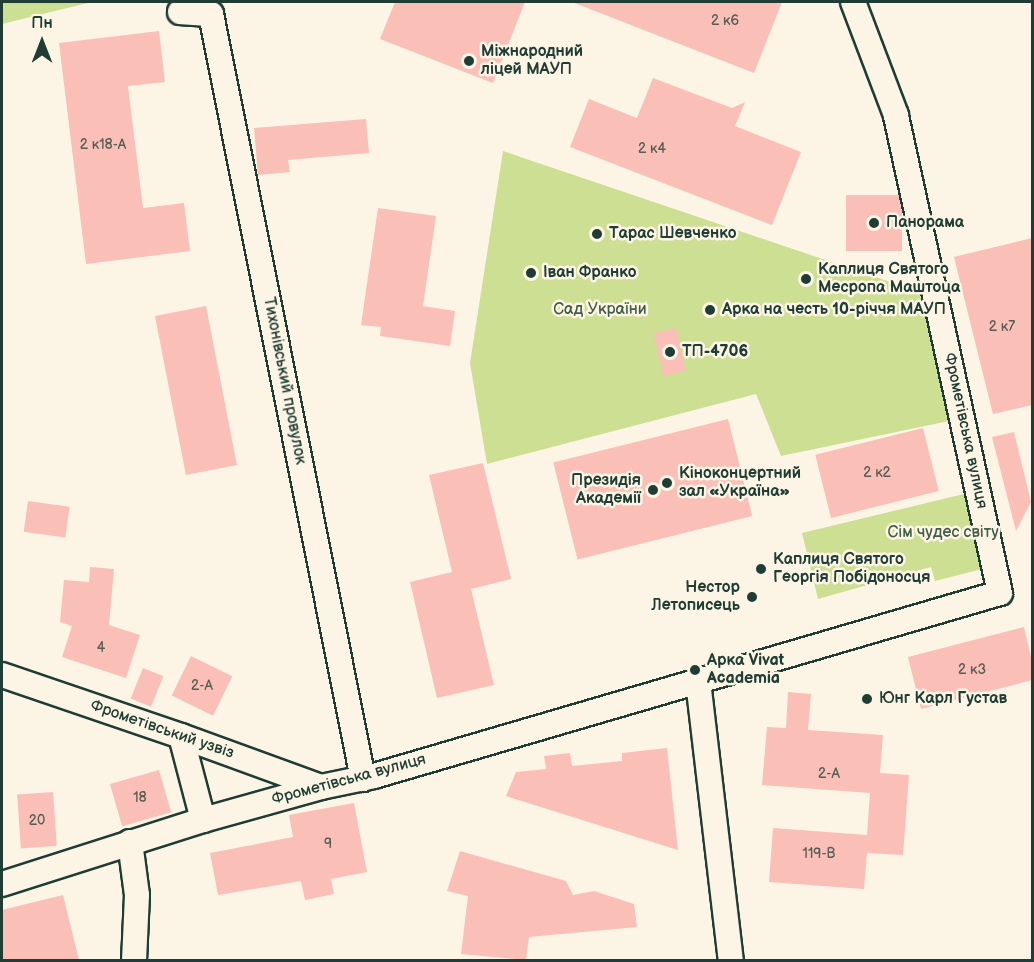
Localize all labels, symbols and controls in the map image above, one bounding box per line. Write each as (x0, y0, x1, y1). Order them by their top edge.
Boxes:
north arrow (12, 12, 72, 72)
house number: 2 к6 (711, 13, 739, 29)
text: Пн (31, 14, 53, 33)
place label: Міжнародний ліцей МАУП (481, 42, 583, 80)
marker: Міжнародний ліцей МАУП (462, 54, 476, 68)
house number: 2 к18-А (80, 137, 126, 153)
house number: 2 к4 (638, 141, 666, 157)
place label: Панорама (886, 213, 964, 233)
marker: Панорама (867, 216, 881, 230)
place label: Тарас Шевченко (609, 224, 736, 244)
marker: Тарас Шевченко (590, 227, 604, 241)
place label: Каплиця Святого Месропа Маштоца (818, 260, 960, 298)
place label: Іван Франко (543, 263, 636, 283)
marker: Іван Франко (524, 266, 538, 280)
marker: Каплиця Святого Месропа Маштоца (799, 272, 813, 286)
street label: Тихонівський провулок (258, 296, 310, 466)
park label: Сад України (553, 300, 647, 320)
place label: Арка на честь 10-річчя МАУП (722, 300, 946, 320)
marker: Арка на честь 10-річчя МАУП (703, 303, 717, 317)
house number: 2 к7 (989, 319, 1015, 335)
place label: ТП-4706 (682, 342, 748, 362)
marker: ТП-4706 (663, 345, 677, 359)
street label: Фрометівська вулиця (939, 351, 991, 511)
place label: Кіноконцертний зал «Україна» (679, 464, 801, 502)
house number: 2 к2 (863, 465, 891, 481)
place label: Президія Академії (571, 471, 641, 509)
marker: Кіноконцертний зал «Україна» (660, 476, 674, 490)
marker: Президія Академії (646, 483, 660, 497)
park label: Сім чудес світу (887, 523, 999, 543)
place label: Каплиця Святого Георгія Побідоносця (773, 550, 930, 588)
marker: Каплиця Святого Георгія Побідоносця (754, 562, 768, 576)
place label: Нестор Летописець (651, 578, 740, 616)
marker: Нестор Летописець (745, 590, 759, 604)
house number: 4 (97, 640, 105, 656)
place label: Арка Vivat Academia (707, 651, 784, 689)
house number: 2 к3 (958, 662, 986, 678)
marker: Арка Vivat Academia (688, 663, 702, 677)
house number: 2-А (191, 678, 213, 694)
place label: Юнг Карл Густав (879, 689, 1007, 709)
marker: Юнг Карл Густав (860, 692, 874, 706)
street label: Фрометівський узвіз (88, 696, 236, 764)
street label: Фрометівська вулиця (270, 750, 428, 810)
house number: 2-А (818, 766, 840, 782)
house number: 18 (133, 790, 147, 806)
house number: 20 (29, 813, 45, 829)
house number: 9 (324, 836, 332, 852)
house number: 119-В (803, 846, 835, 862)

